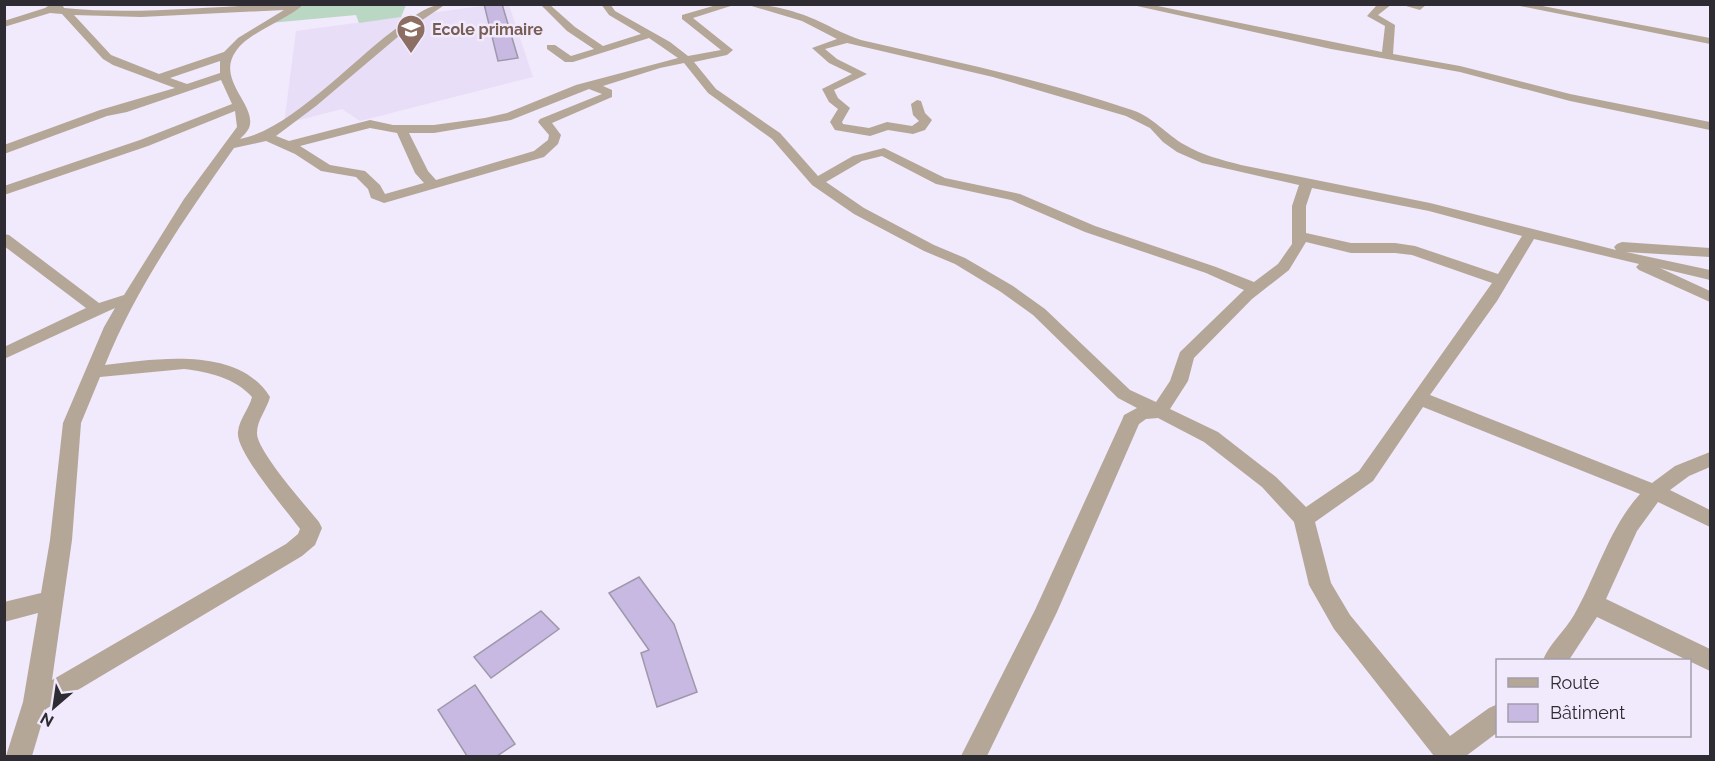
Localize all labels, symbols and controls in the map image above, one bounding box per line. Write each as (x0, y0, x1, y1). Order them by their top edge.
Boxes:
school or university icon: Ecole primaire (395, 13, 427, 55)
place label: Ecole primaire (432, 20, 543, 39)
legend (1496, 659, 1691, 737)
text: Route (1550, 672, 1600, 693)
north arrow (24, 677, 84, 737)
text: Bâtiment (1550, 702, 1625, 723)
text: N (37, 708, 57, 731)

